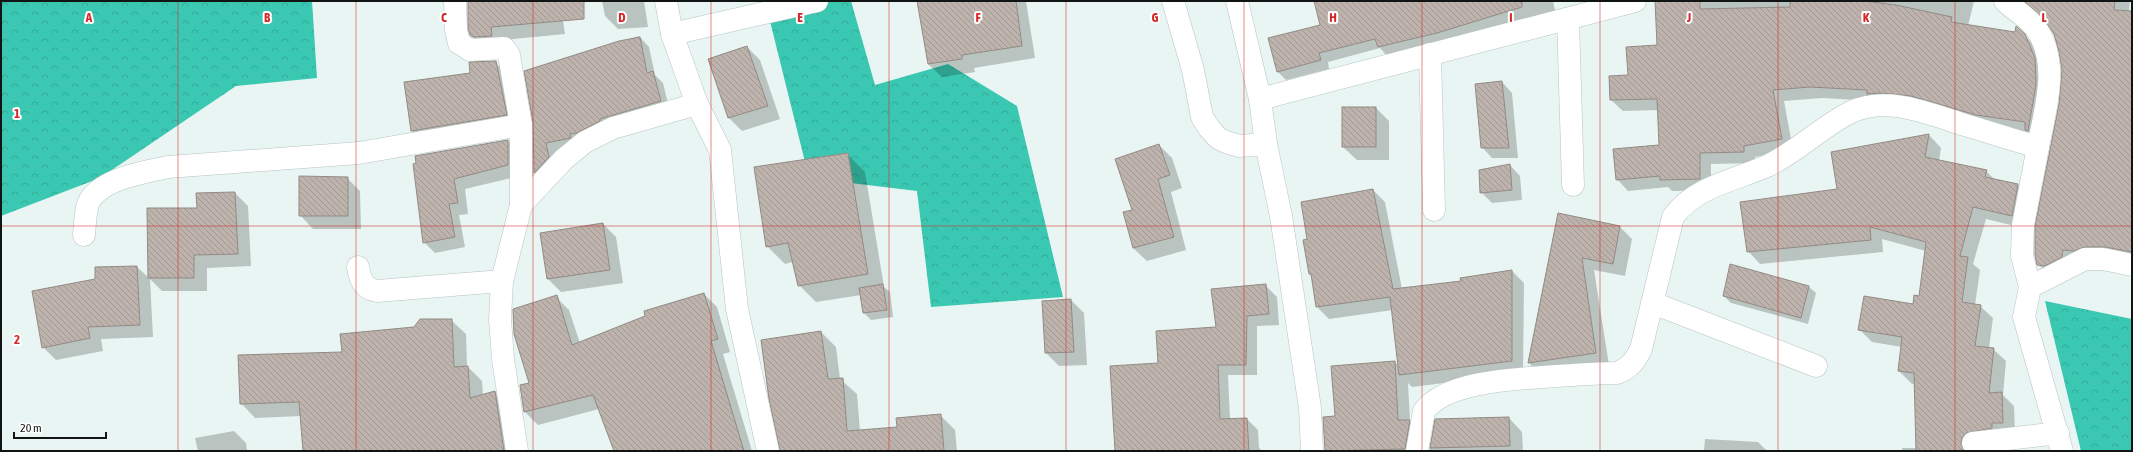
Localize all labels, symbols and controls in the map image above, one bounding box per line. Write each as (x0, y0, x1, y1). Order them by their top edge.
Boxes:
text: A (85, 10, 93, 25)
text: B (264, 10, 271, 25)
text: C (441, 10, 447, 25)
text: D (618, 10, 626, 25)
text: E (797, 10, 803, 25)
text: F (975, 10, 981, 25)
text: G (1152, 10, 1159, 25)
text: H (1329, 10, 1337, 25)
text: I (1509, 10, 1513, 25)
text: J (1686, 10, 1691, 25)
text: K (1863, 10, 1870, 25)
text: L (2041, 10, 2047, 25)
text: 1 (14, 106, 20, 121)
text: 2 (14, 332, 20, 347)
scale bar (14, 414, 106, 440)
text: 20 m (20, 421, 42, 435)

